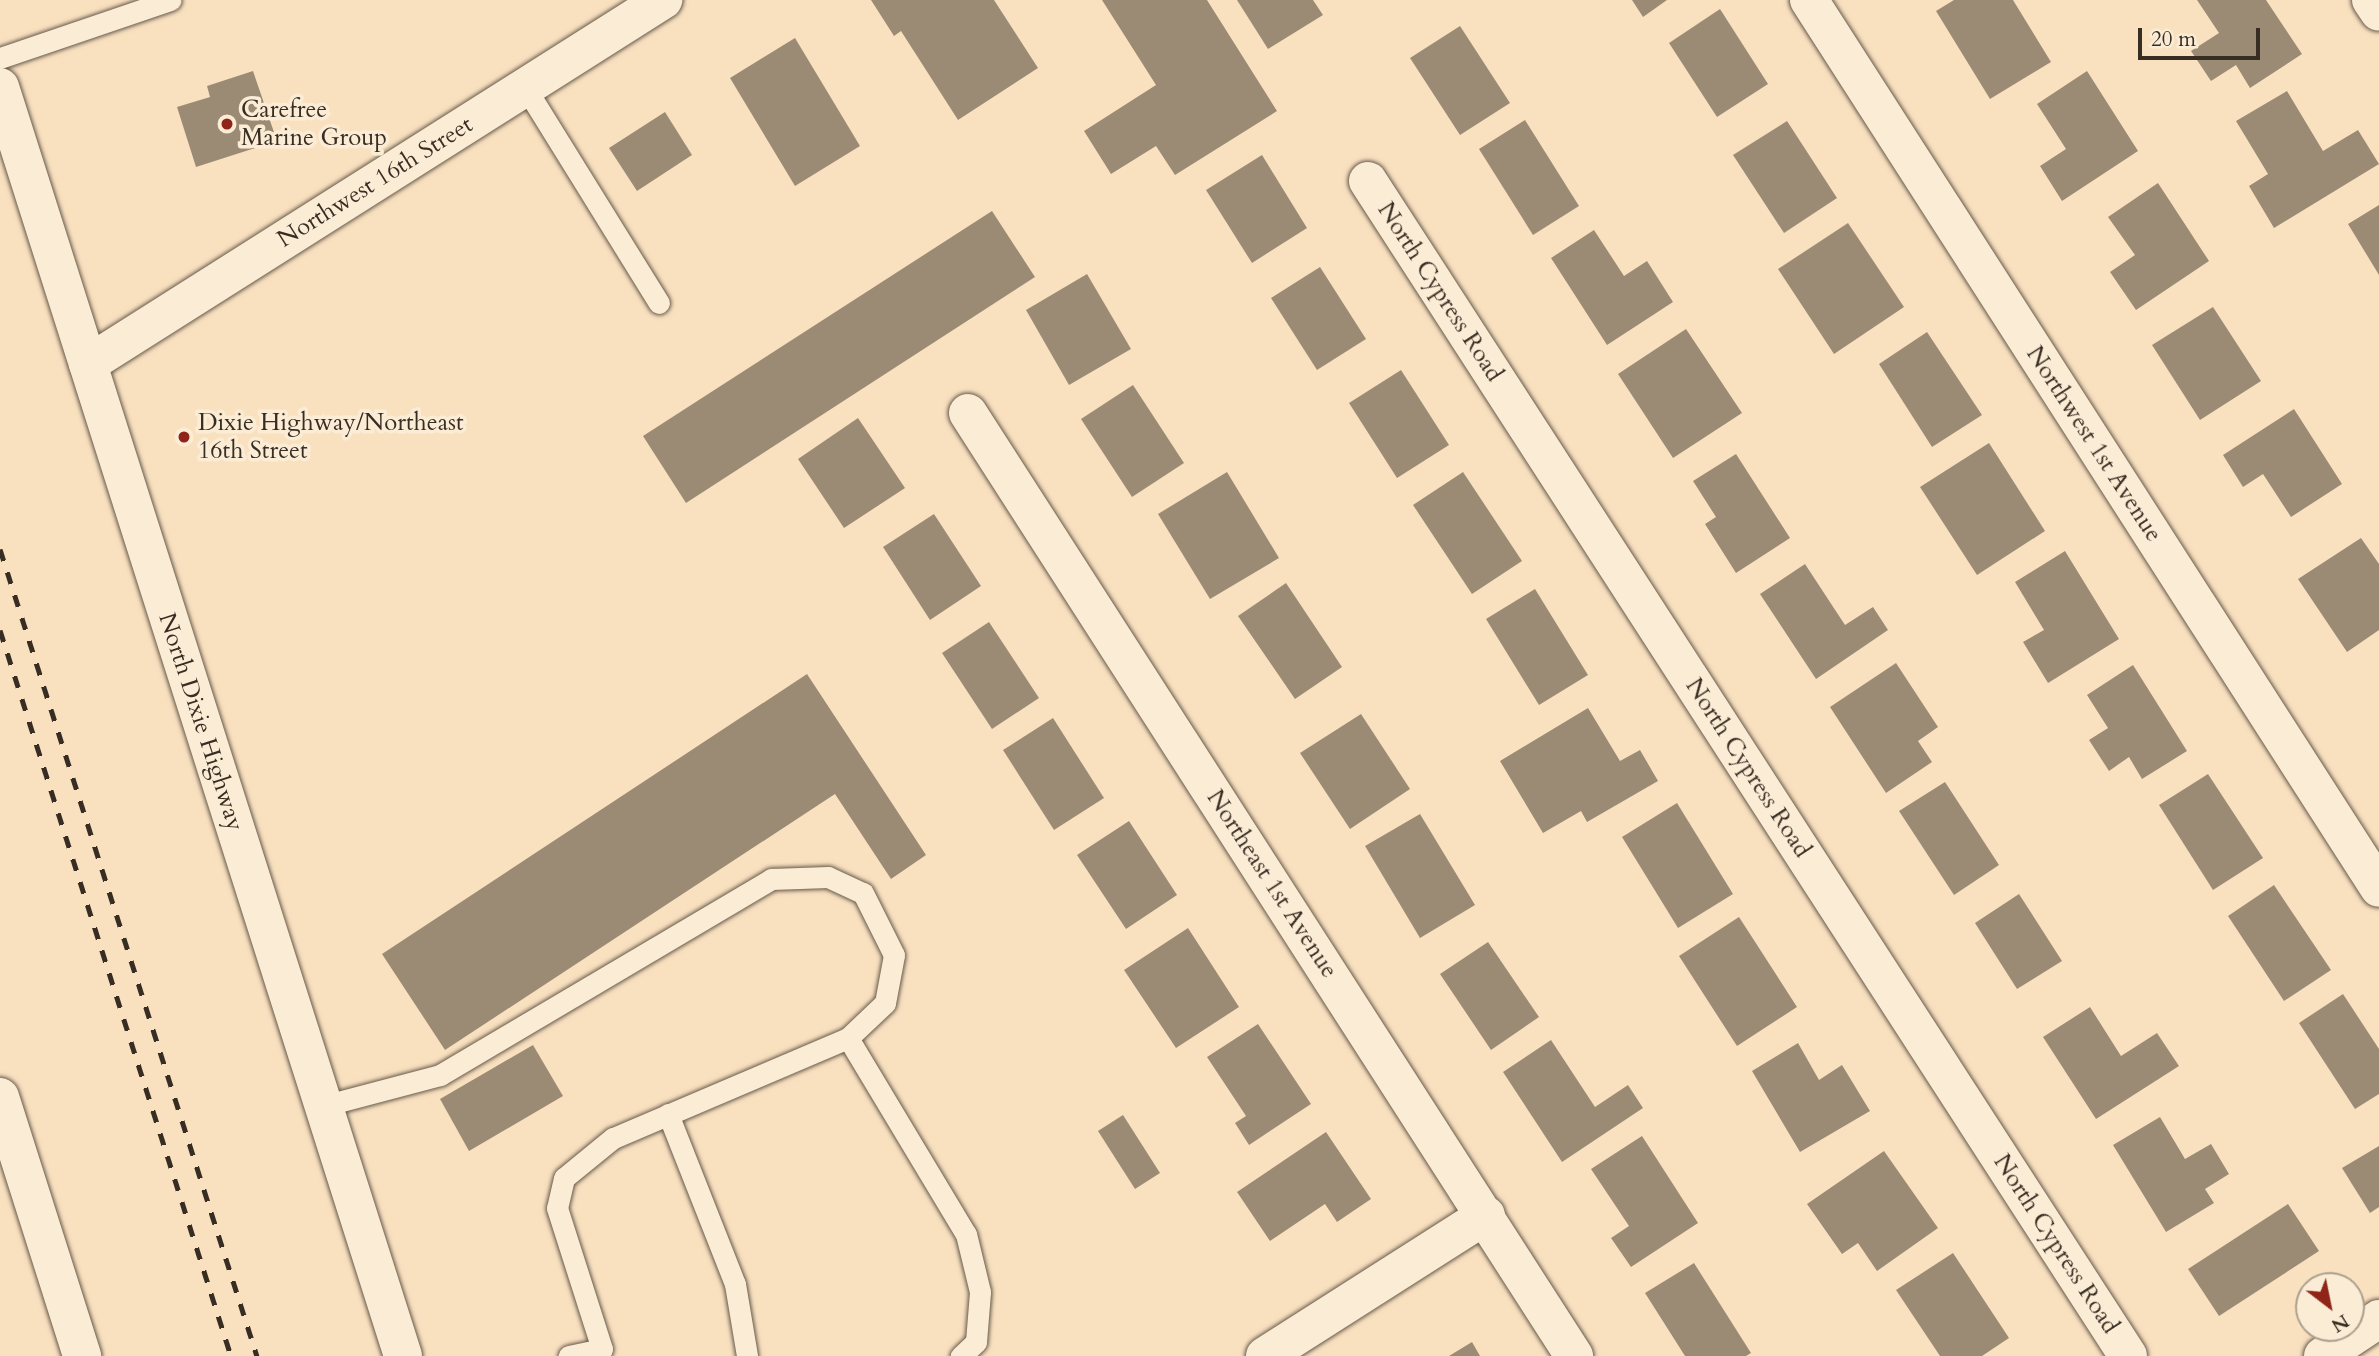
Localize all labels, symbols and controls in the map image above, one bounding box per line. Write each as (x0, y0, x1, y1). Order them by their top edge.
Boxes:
scale bar (2141, 14, 2264, 58)
text: 20 m (2151, 25, 2196, 54)
place label: Carefree Marine Group (241, 96, 387, 152)
street label: Northwest 16th Street (272, 110, 478, 254)
marker: Carefree Marine Group (219, 116, 235, 132)
street label: North Cypress Road (1371, 197, 1509, 387)
street label: Northwest 1st Avenue (2020, 341, 2168, 547)
place label: Dixie Highway/Northeast 16th Street (198, 409, 464, 465)
marker: Dixie Highway/Northeast 16th Street (176, 429, 192, 445)
street label: North Dixie Highway (152, 609, 250, 835)
street label: North Cypress Road (1679, 673, 1817, 863)
street label: Northeast 1st Avenue (1200, 785, 1344, 983)
street label: North Cypress Road (1987, 1149, 2125, 1339)
north arrow (2295, 1272, 2365, 1342)
text: N (2326, 1308, 2354, 1339)

